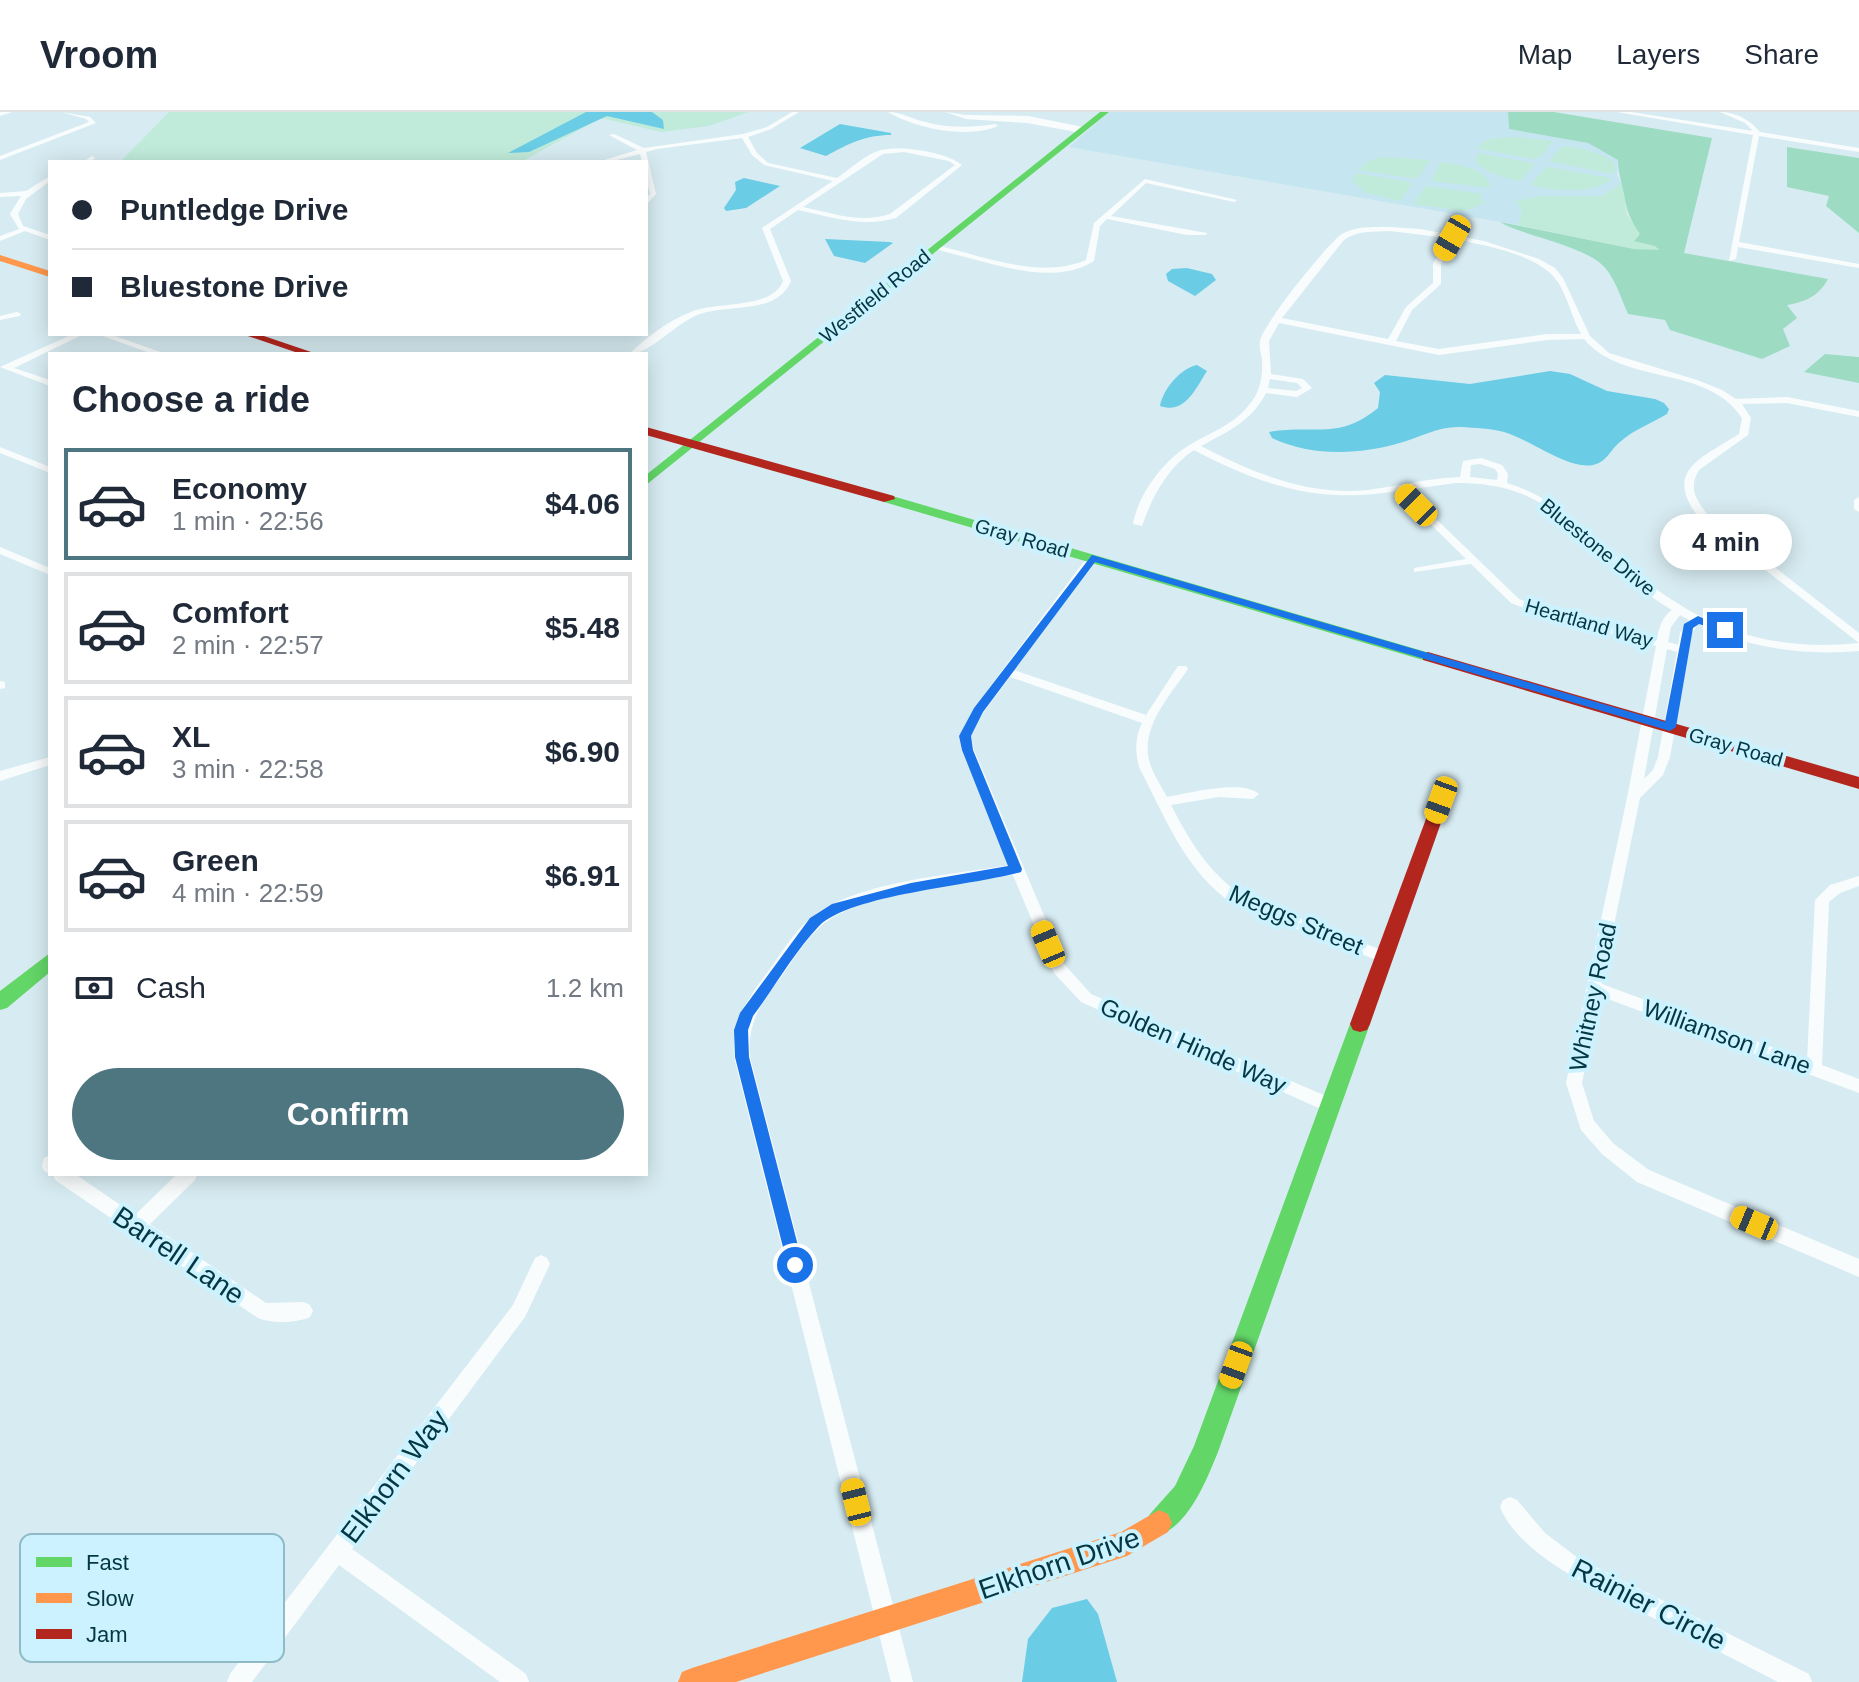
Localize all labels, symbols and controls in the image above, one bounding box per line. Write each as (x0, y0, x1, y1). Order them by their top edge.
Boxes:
text: Vroom (40, 34, 158, 76)
text: Map (1518, 39, 1572, 70)
text: Layers (1616, 39, 1700, 70)
text: Share (1744, 39, 1819, 70)
text: Puntledge Drive (120, 193, 348, 226)
car (1430, 211, 1474, 265)
street label: Westfield Road (816, 245, 934, 347)
text: Bluestone Drive (120, 270, 348, 303)
text: Choose a ride (72, 379, 310, 420)
icon: car (76, 468, 148, 540)
text: Economy (172, 472, 307, 505)
car (1391, 480, 1441, 530)
text: $4.06 (545, 487, 620, 520)
street label: Bluestone Drive (1536, 494, 1660, 600)
text: 1 min · 22:56 (172, 506, 324, 536)
street label: Gray Road (972, 514, 1072, 562)
callout: 4 min (1659, 514, 1791, 570)
text: 4 min (1692, 527, 1760, 557)
icon: car (76, 592, 148, 664)
street label: Heartland Way (1523, 594, 1655, 652)
text: Comfort (172, 596, 289, 629)
text: $5.48 (545, 611, 620, 644)
route end (1707, 612, 1743, 648)
text: 2 min · 22:57 (172, 630, 324, 660)
icon: car (76, 716, 148, 788)
text: XL (172, 720, 210, 753)
street label: Gray Road (1686, 723, 1786, 771)
text: $6.90 (545, 735, 620, 768)
text: 3 min · 22:58 (172, 754, 324, 784)
car (1422, 773, 1460, 827)
icon: car (76, 840, 148, 912)
text: Green (172, 844, 259, 877)
text: $6.91 (545, 859, 620, 892)
text: 4 min · 22:59 (172, 878, 324, 908)
street label: Meggs Street (1225, 879, 1367, 960)
car (1028, 917, 1068, 971)
street label: Whitney Road (1564, 920, 1621, 1073)
icon: cash (72, 966, 116, 1010)
text: Cash (136, 971, 206, 1004)
text: 1.2 km (546, 973, 624, 1003)
street label: Golden Hinde Way (1096, 992, 1290, 1099)
street label: Williamson Lane (1640, 994, 1815, 1079)
button: Confirm (72, 1068, 624, 1160)
street label: Barrell Lane (107, 1200, 250, 1310)
car (1727, 1203, 1781, 1243)
route start (777, 1247, 813, 1283)
car (1217, 1338, 1255, 1392)
street label: Elkhorn Way (335, 1404, 454, 1549)
car (839, 1476, 873, 1528)
street label: Elkhorn Drive (975, 1521, 1144, 1605)
legend (20, 1534, 284, 1662)
text: Fast (86, 1550, 129, 1575)
street label: Rainier Circle (1567, 1552, 1731, 1656)
text: Slow (86, 1586, 134, 1611)
text: Jam (86, 1622, 128, 1647)

